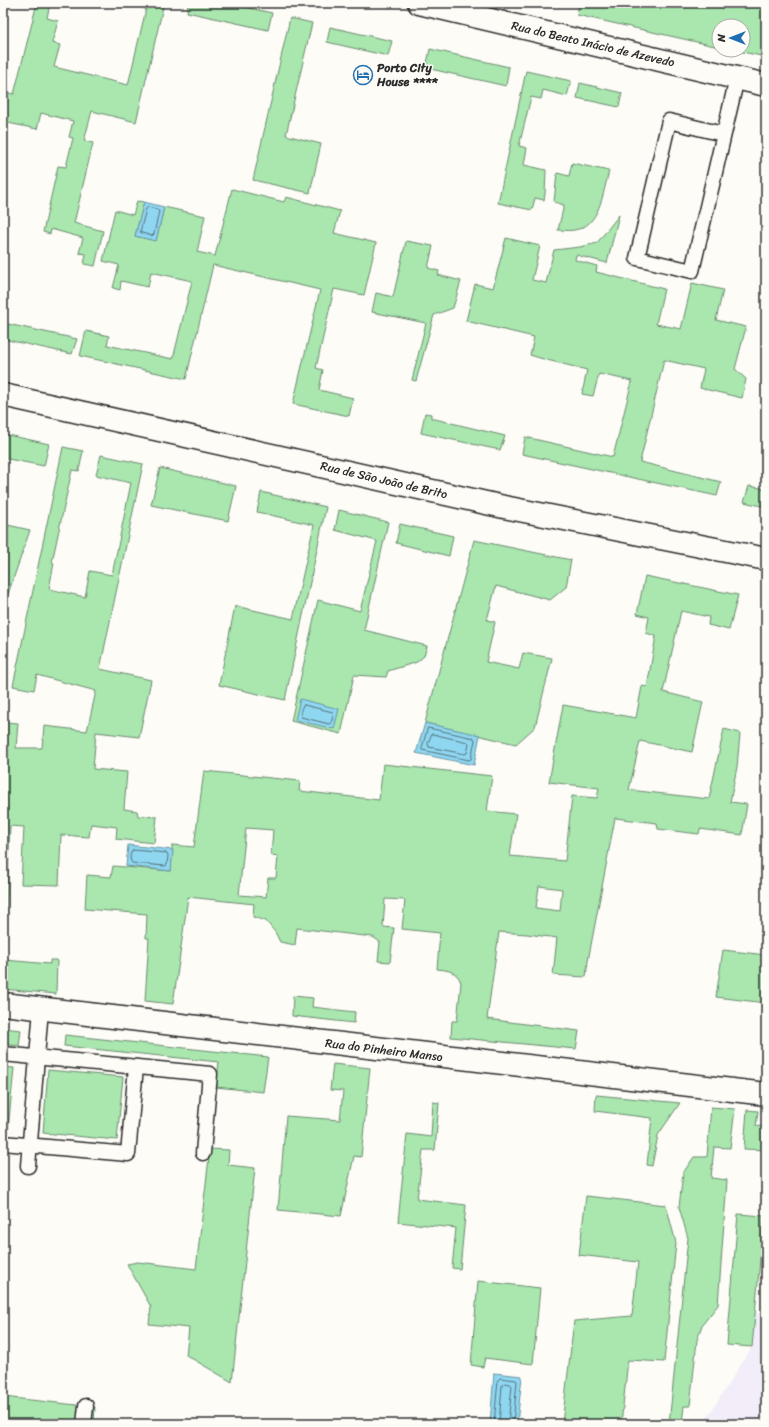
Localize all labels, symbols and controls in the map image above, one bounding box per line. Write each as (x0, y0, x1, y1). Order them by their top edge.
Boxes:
street label: Rua do Beato Inácio de Azevedo (509, 14, 677, 74)
north arrow (711, 18, 751, 58)
text: N (712, 34, 731, 43)
place label: Porto City House **** (376, 57, 439, 93)
hotel icon: Porto City House **** (352, 64, 374, 86)
street label: Rua de São João de Brito (318, 455, 450, 505)
street label: Rua do Pinheiro Manso (324, 1032, 444, 1068)

